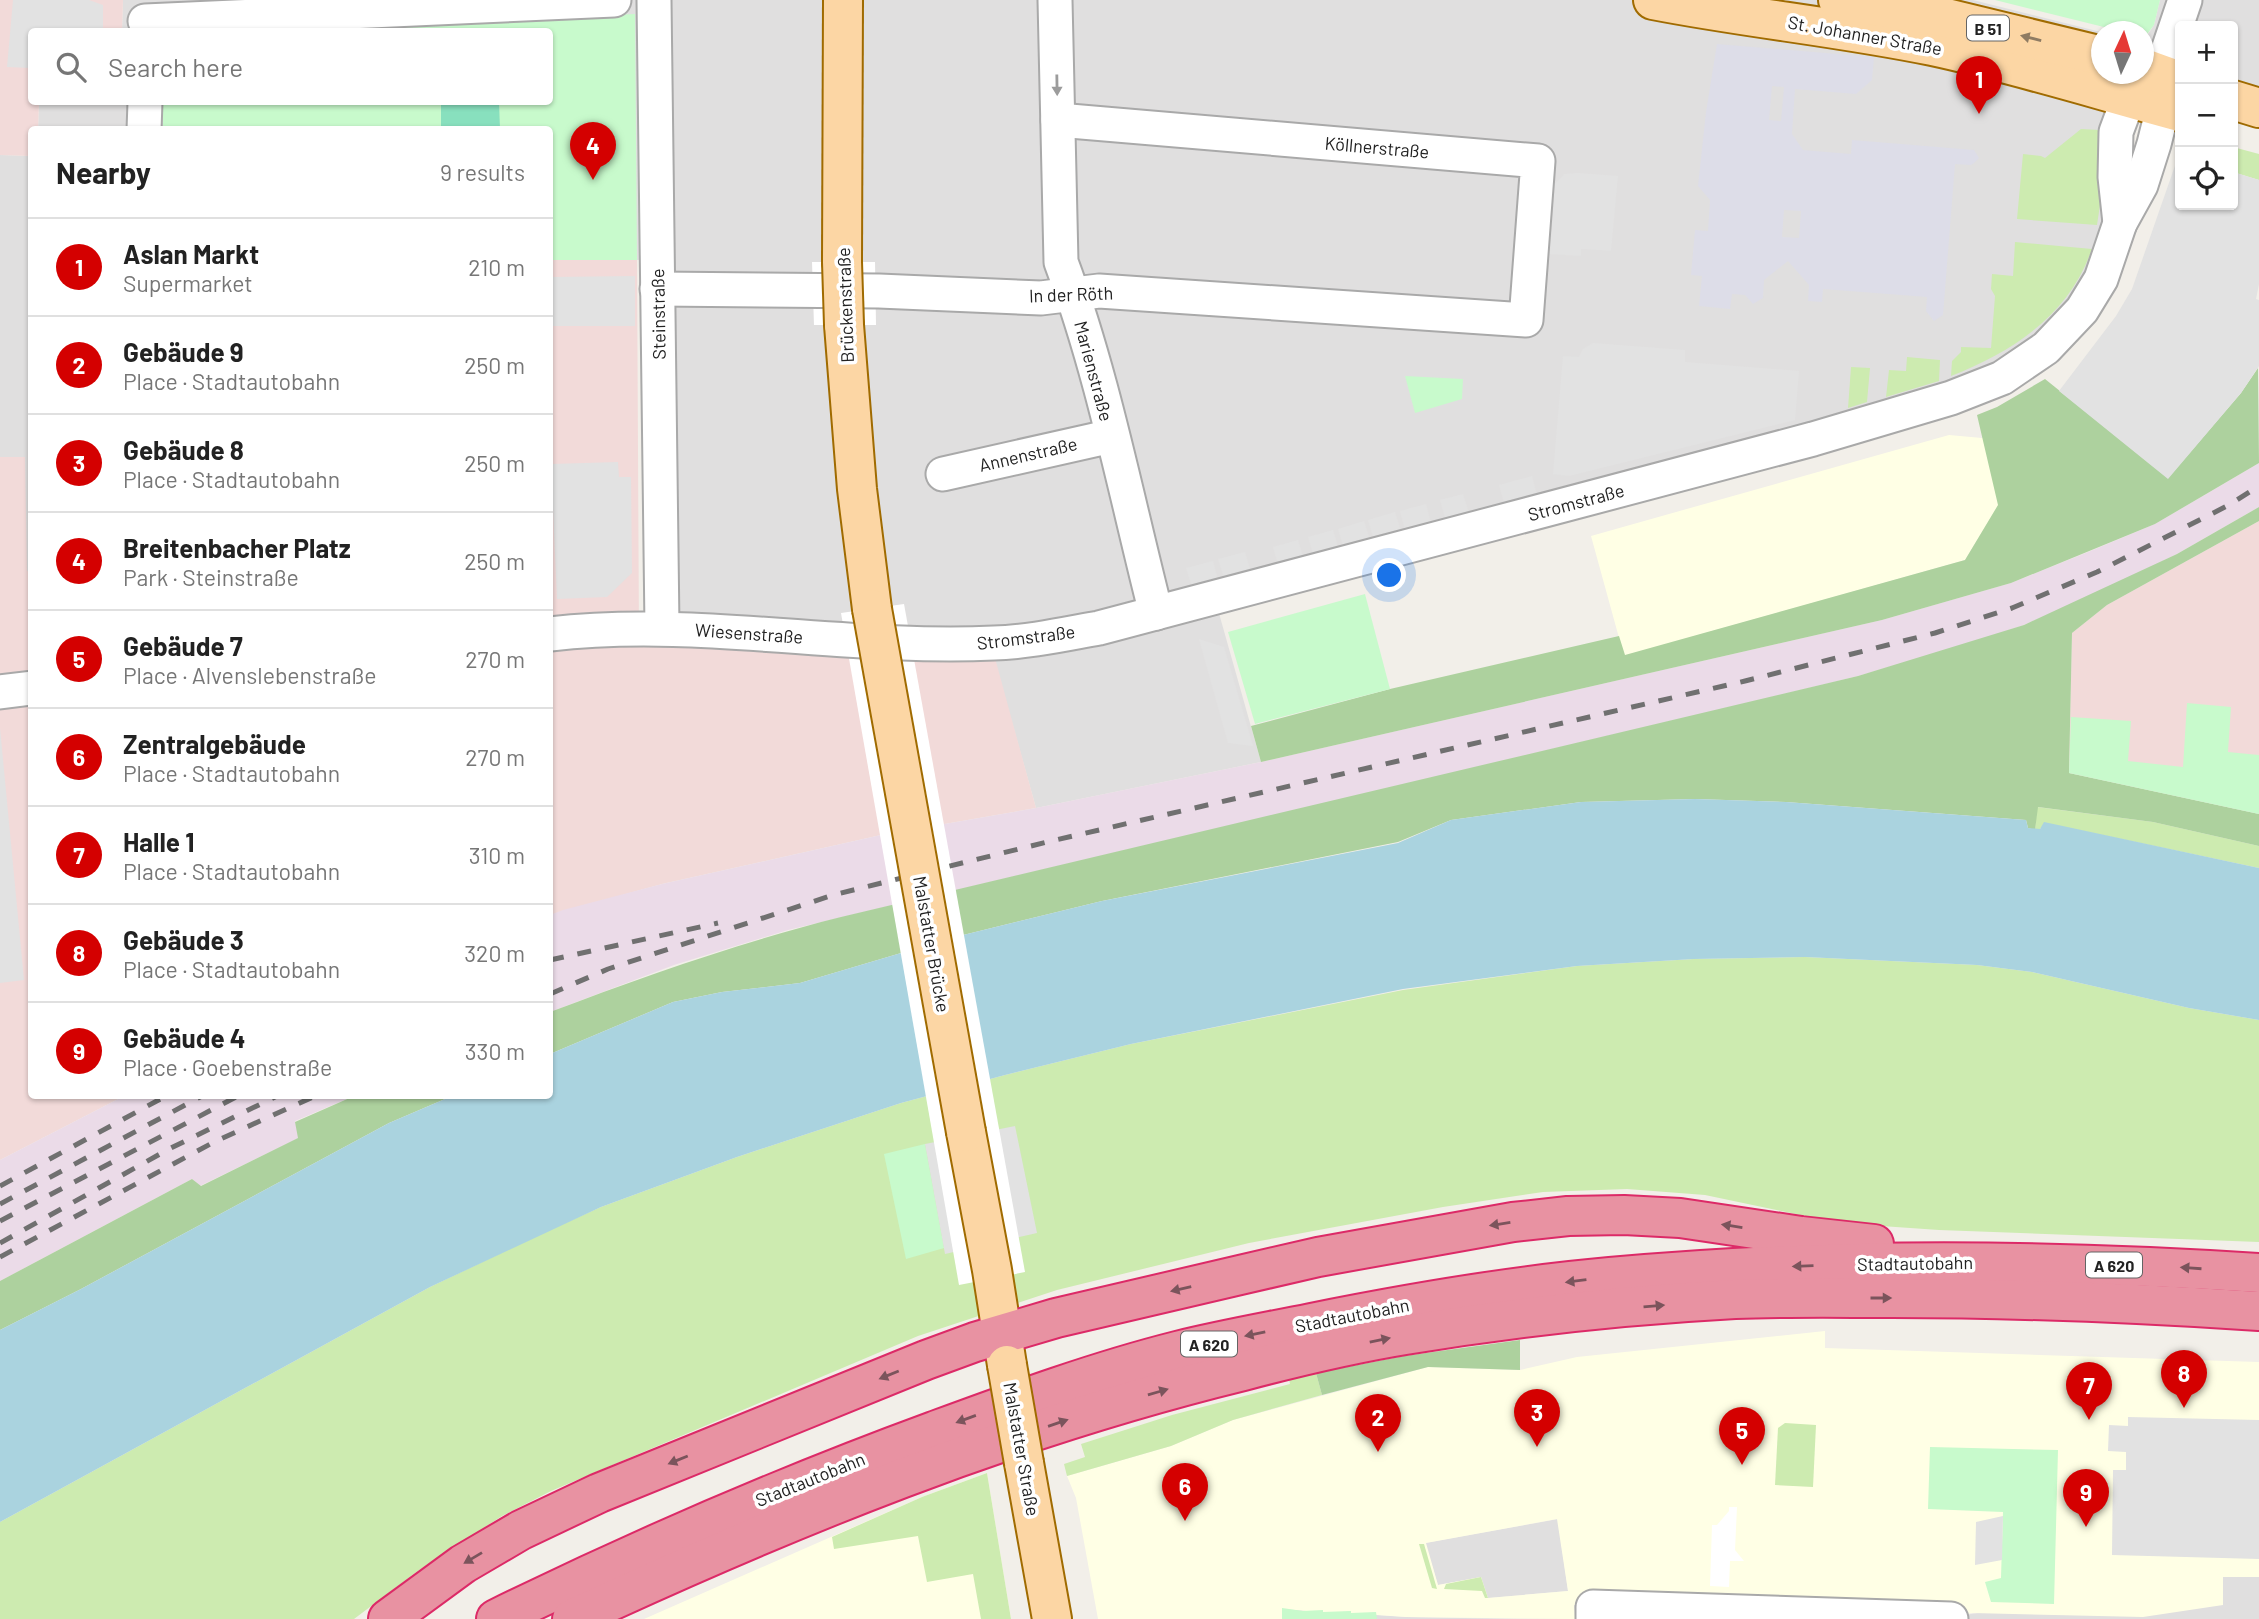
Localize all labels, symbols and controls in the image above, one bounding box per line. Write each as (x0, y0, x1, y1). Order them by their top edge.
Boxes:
street label: St. Johanner Straße (1786, 11, 1944, 59)
road number: B 51 (1967, 16, 2009, 40)
north arrow (2091, 21, 2154, 84)
map controls (2175, 21, 2238, 210)
button: + (2175, 21, 2238, 84)
search box (28, 28, 553, 105)
one-way arrow (2020, 32, 2042, 43)
icon: search (52, 48, 90, 86)
text: Search here (108, 51, 243, 82)
pin: 1 (1956, 56, 2002, 114)
one-way arrow (1051, 74, 1063, 96)
button: − (2175, 84, 2238, 147)
pin: 4 (570, 122, 616, 180)
street label: Köllnerstraße (1324, 131, 1430, 163)
button: locate (2175, 147, 2238, 210)
text: Nearby (56, 154, 151, 190)
text: 9 results (440, 158, 525, 186)
text: Aslan Markt (123, 238, 259, 269)
street label: Brückenstraße (832, 247, 858, 363)
text: 1 (75, 253, 83, 281)
text: 210 m (468, 253, 525, 281)
street label: Steinstraße (646, 268, 670, 360)
text: Supermarket (123, 269, 253, 297)
street label: In der Röth (1028, 282, 1114, 306)
street label: Marienstraße (1070, 318, 1118, 424)
text: Gebäude 9 (123, 336, 244, 367)
text: 2 (73, 351, 85, 379)
text: 250 m (464, 351, 525, 379)
text: Place · Stadtautobahn (123, 367, 340, 395)
street label: Annenstraße (977, 432, 1079, 476)
text: Gebäude 8 (123, 434, 244, 465)
text: 3 (73, 449, 85, 477)
text: 250 m (464, 449, 525, 477)
text: Place · Stadtautobahn (123, 465, 340, 493)
street label: Stromstraße (1525, 479, 1627, 525)
text: Breitenbacher Platz (123, 532, 351, 563)
text: 4 (72, 547, 86, 575)
text: 250 m (464, 547, 525, 575)
your location (1372, 558, 1406, 592)
text: Park · Steinstraße (123, 563, 299, 591)
street label: Wiesenstraße (694, 618, 804, 648)
street label: Stromstraße (976, 620, 1076, 654)
text: Gebäude 7 (123, 630, 243, 661)
text: 5 (73, 645, 85, 673)
text: 270 m (465, 645, 525, 673)
text: Place · Alvenslebenstraße (123, 661, 377, 689)
text: Zentralgebäude (123, 728, 306, 759)
text: 6 (73, 743, 85, 771)
text: 270 m (465, 743, 525, 771)
text: Place · Stadtautobahn (123, 759, 340, 787)
text: Halle 1 (123, 826, 194, 857)
text: 7 (73, 841, 85, 869)
text: 310 m (469, 841, 525, 869)
text: Place · Stadtautobahn (123, 857, 340, 885)
street label: Malstatter Brücke (909, 874, 955, 1014)
text: Gebäude 3 (123, 924, 244, 955)
text: 8 (73, 939, 85, 967)
text: 320 m (464, 939, 525, 967)
text: Place · Stadtautobahn (123, 955, 340, 983)
text: Gebäude 4 (123, 1022, 246, 1053)
text: 9 (73, 1037, 85, 1065)
text: 330 m (465, 1037, 525, 1065)
text: Place · Goebenstraße (123, 1053, 332, 1081)
one-way arrow (1489, 1219, 1511, 1230)
one-way arrow (1721, 1220, 1743, 1231)
street label: Stadtautobahn (1857, 1251, 1973, 1275)
road number: A 620 (2086, 1252, 2142, 1278)
one-way arrow (1791, 1260, 1813, 1271)
one-way arrow (2180, 1263, 2202, 1274)
one-way arrow (1565, 1275, 1587, 1286)
one-way arrow (1170, 1283, 1192, 1294)
one-way arrow (1870, 1292, 1892, 1304)
street label: Stadtautobahn (1293, 1293, 1411, 1337)
one-way arrow (1643, 1300, 1665, 1311)
one-way arrow (1244, 1329, 1266, 1340)
road number: A 620 (1181, 1332, 1237, 1356)
one-way arrow (1369, 1335, 1391, 1346)
pin: 8 (2161, 1350, 2207, 1408)
pin: 7 (2066, 1362, 2112, 1420)
one-way arrow (879, 1370, 900, 1381)
street label: Malstatter Straße (999, 1380, 1045, 1518)
one-way arrow (1148, 1387, 1169, 1397)
pin: 3 (1514, 1389, 1560, 1447)
pin: 2 (1355, 1394, 1401, 1452)
pin: 5 (1719, 1407, 1765, 1465)
one-way arrow (956, 1414, 977, 1425)
one-way arrow (1047, 1417, 1068, 1428)
street label: Stadtautobahn (752, 1447, 868, 1511)
one-way arrow (668, 1455, 689, 1466)
pin: 6 (1162, 1463, 1208, 1521)
pin: 9 (2063, 1469, 2109, 1527)
one-way arrow (464, 1552, 483, 1564)

